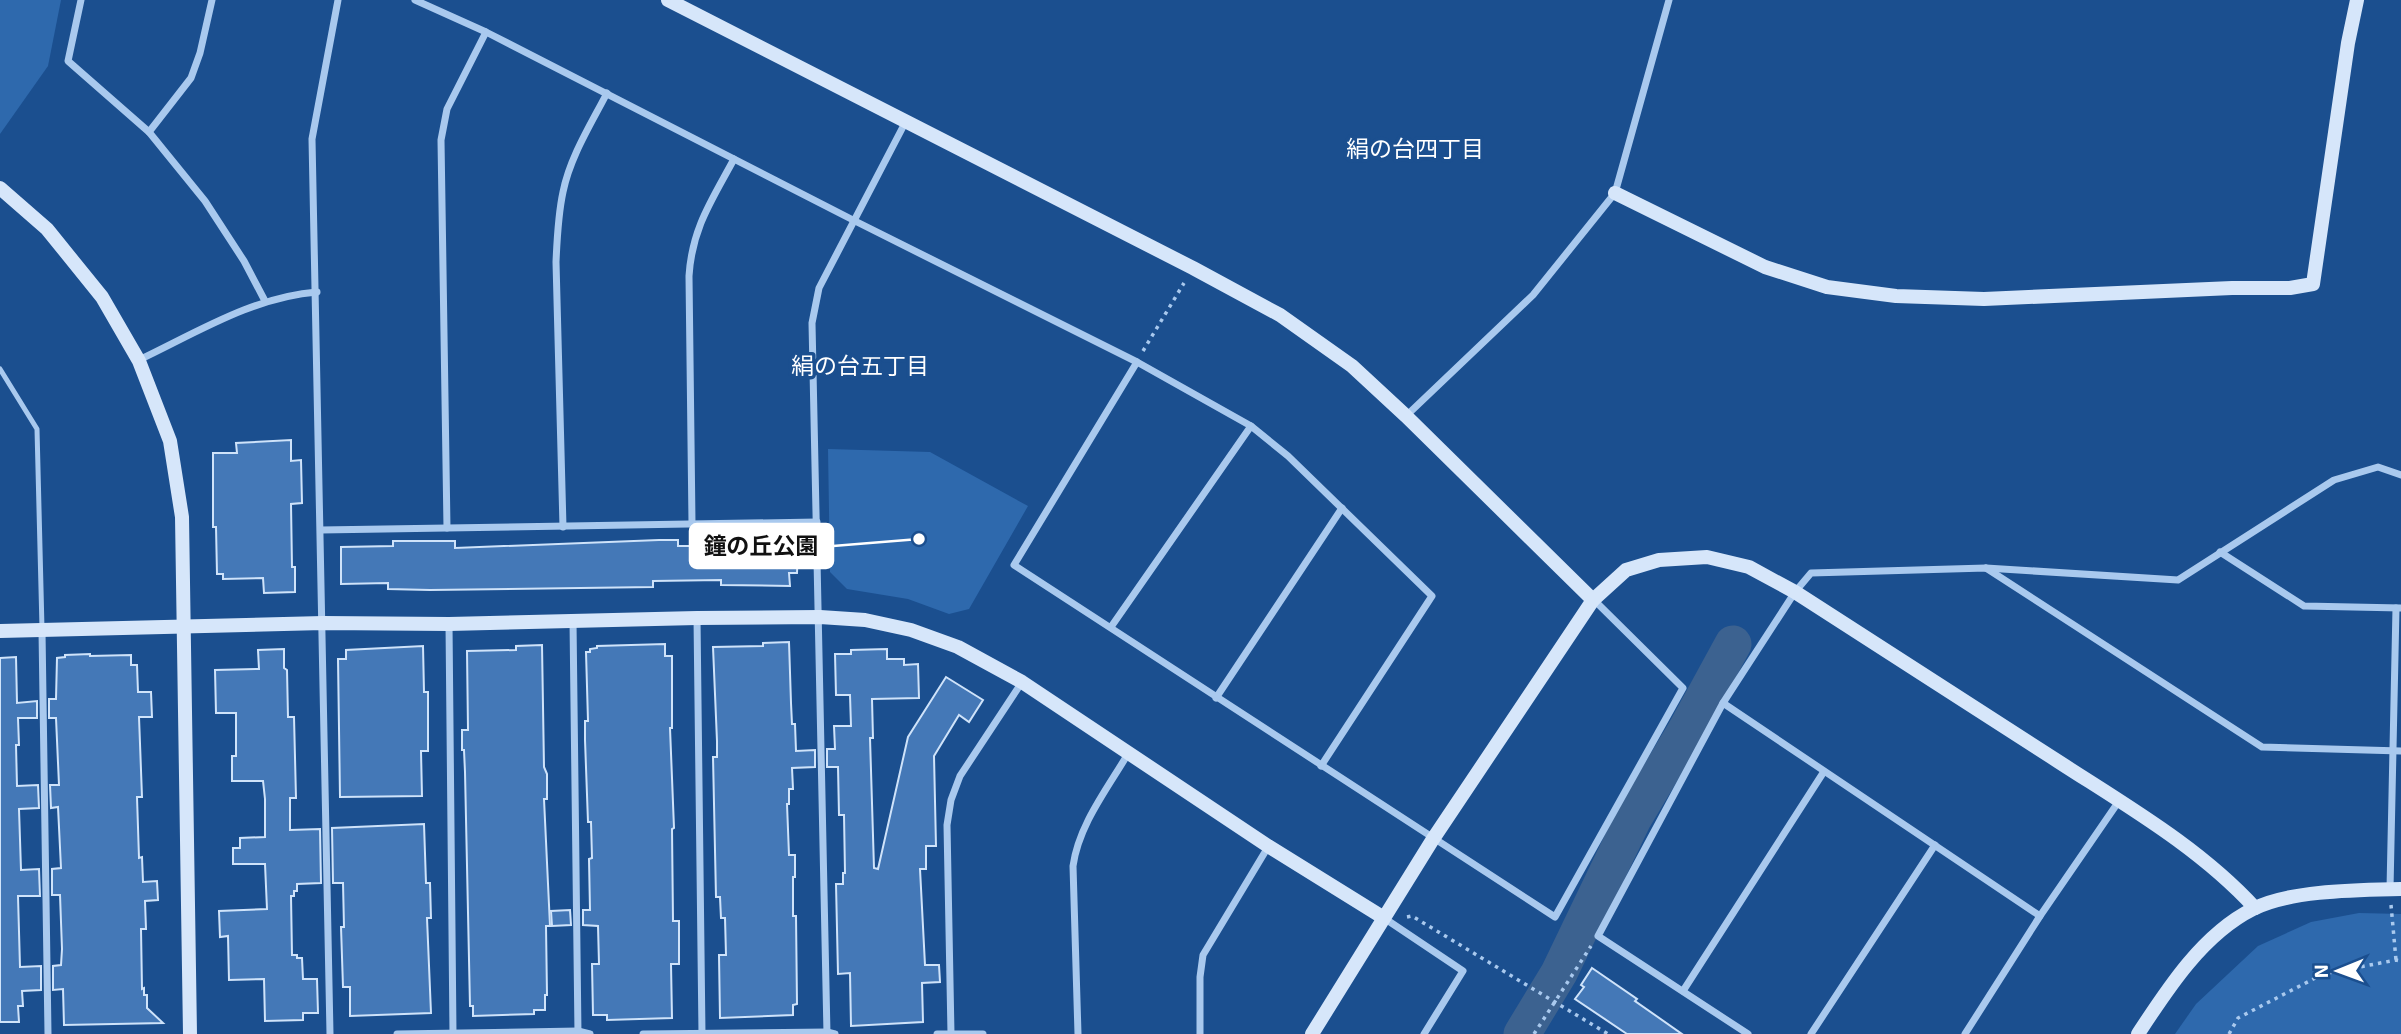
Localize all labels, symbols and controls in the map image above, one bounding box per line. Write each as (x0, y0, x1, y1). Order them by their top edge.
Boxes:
district label: 絹の台四丁目 (1346, 134, 1484, 162)
district label: 絹の台五丁目 (791, 351, 929, 379)
callout: 鐘の丘公園 (690, 524, 833, 568)
text: 鐘の丘公園 (704, 531, 819, 559)
north arrow (2303, 936, 2373, 1006)
text: N (2309, 964, 2332, 978)

